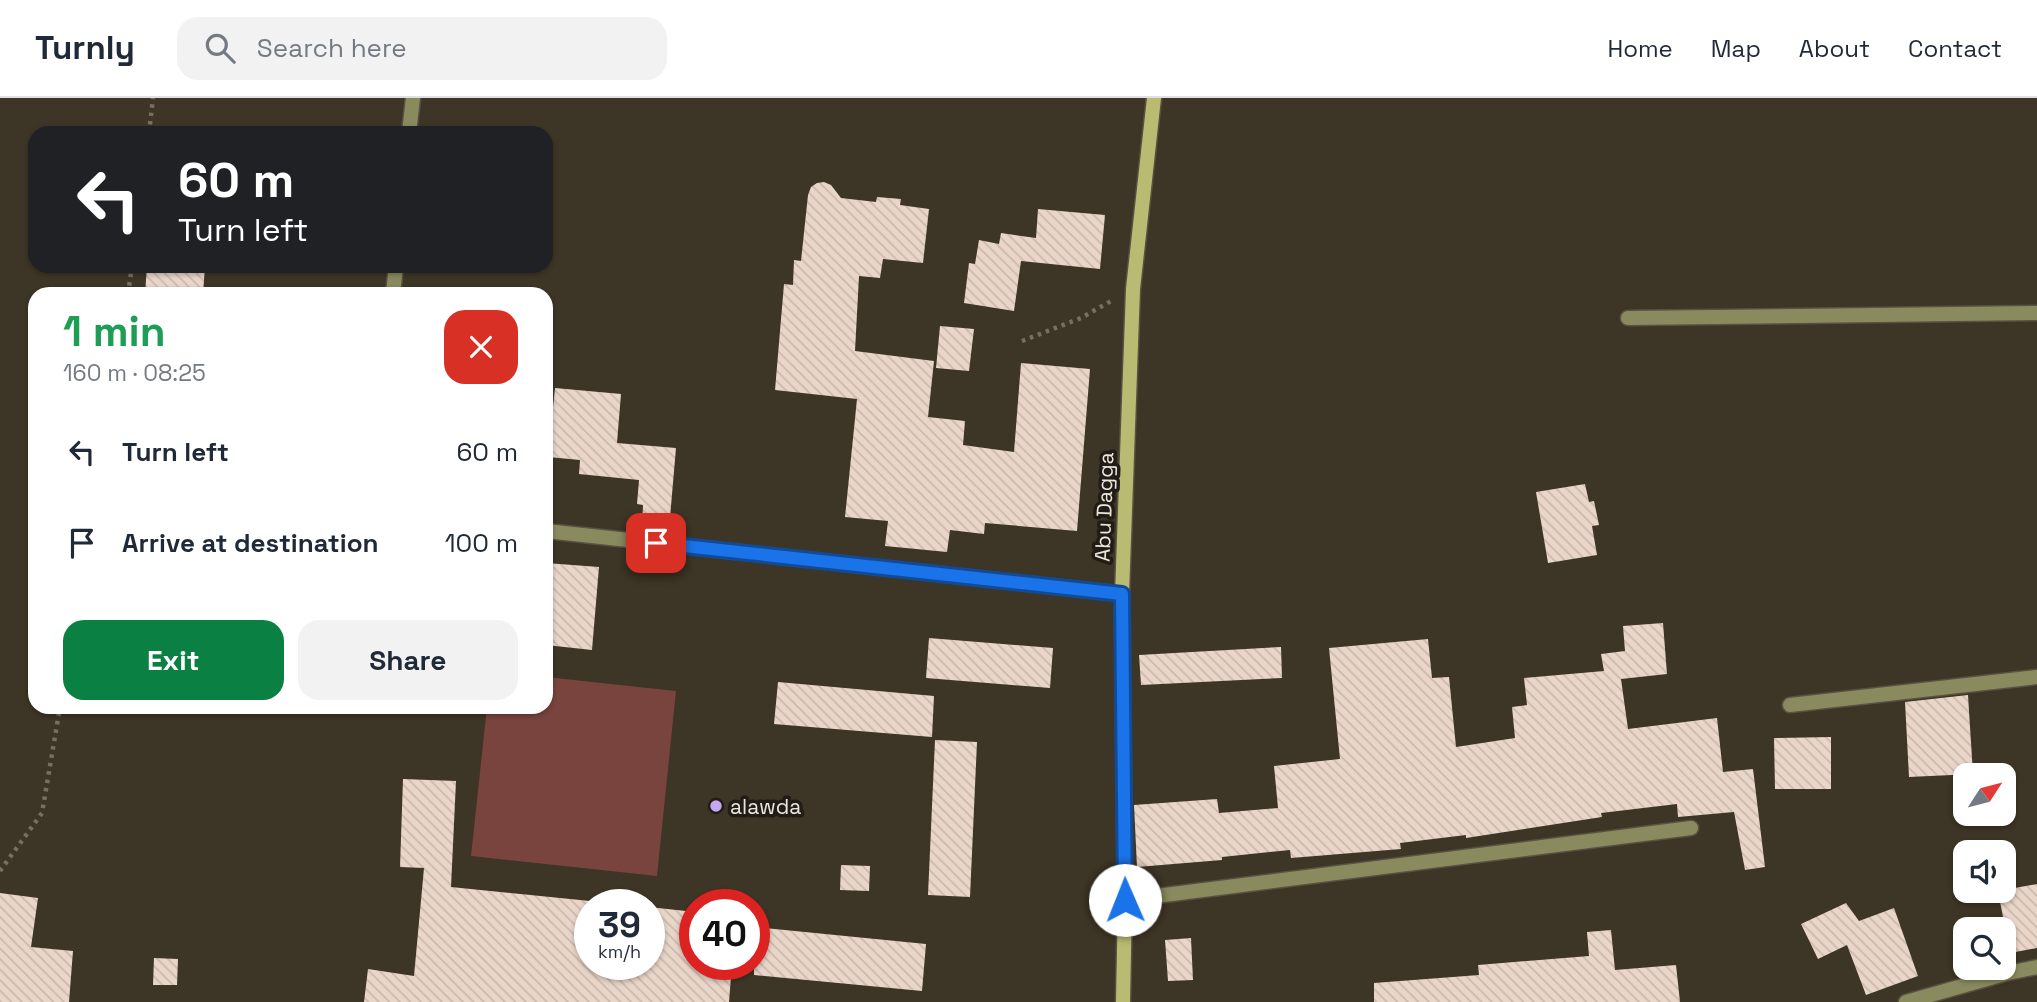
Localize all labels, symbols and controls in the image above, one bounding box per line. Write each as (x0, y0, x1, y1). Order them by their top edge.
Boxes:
search box (177, 17, 667, 80)
text: Turnly (35, 27, 135, 69)
icon: search (201, 29, 239, 67)
text: Search here (257, 31, 407, 65)
text: Home (1607, 33, 1673, 64)
text: Map (1711, 33, 1761, 64)
text: About (1799, 33, 1870, 64)
text: Contact (1908, 33, 2002, 64)
text: 60 m (178, 149, 294, 211)
icon: left (63, 154, 154, 245)
text: Turn left (178, 210, 308, 250)
text: 1 min (63, 305, 166, 358)
button: close (444, 310, 518, 384)
text: 160 m · 08:25 (63, 358, 206, 388)
icon: left (63, 433, 101, 471)
text: Turn left (122, 435, 229, 469)
text: 60 m (456, 435, 518, 469)
street label: Abu Dagga (1089, 452, 1119, 562)
pin (626, 513, 686, 573)
icon: arrive (63, 524, 101, 562)
icon: arrive (637, 524, 675, 562)
text: Arrive at destination (122, 526, 379, 560)
text: 100 m (445, 526, 518, 560)
button: Exit (63, 620, 284, 700)
button: Share (298, 620, 518, 700)
north arrow (1953, 763, 2016, 826)
map controls (1953, 763, 2016, 980)
place label: alawda (730, 793, 801, 820)
marker: alawda (708, 798, 724, 814)
button: sound (1953, 840, 2016, 903)
position arrow (1088, 863, 1162, 937)
speed limit sign: 40 (679, 889, 770, 980)
text: 39 (598, 903, 641, 947)
button: search (1953, 917, 2016, 980)
text: km/h (598, 940, 641, 963)

